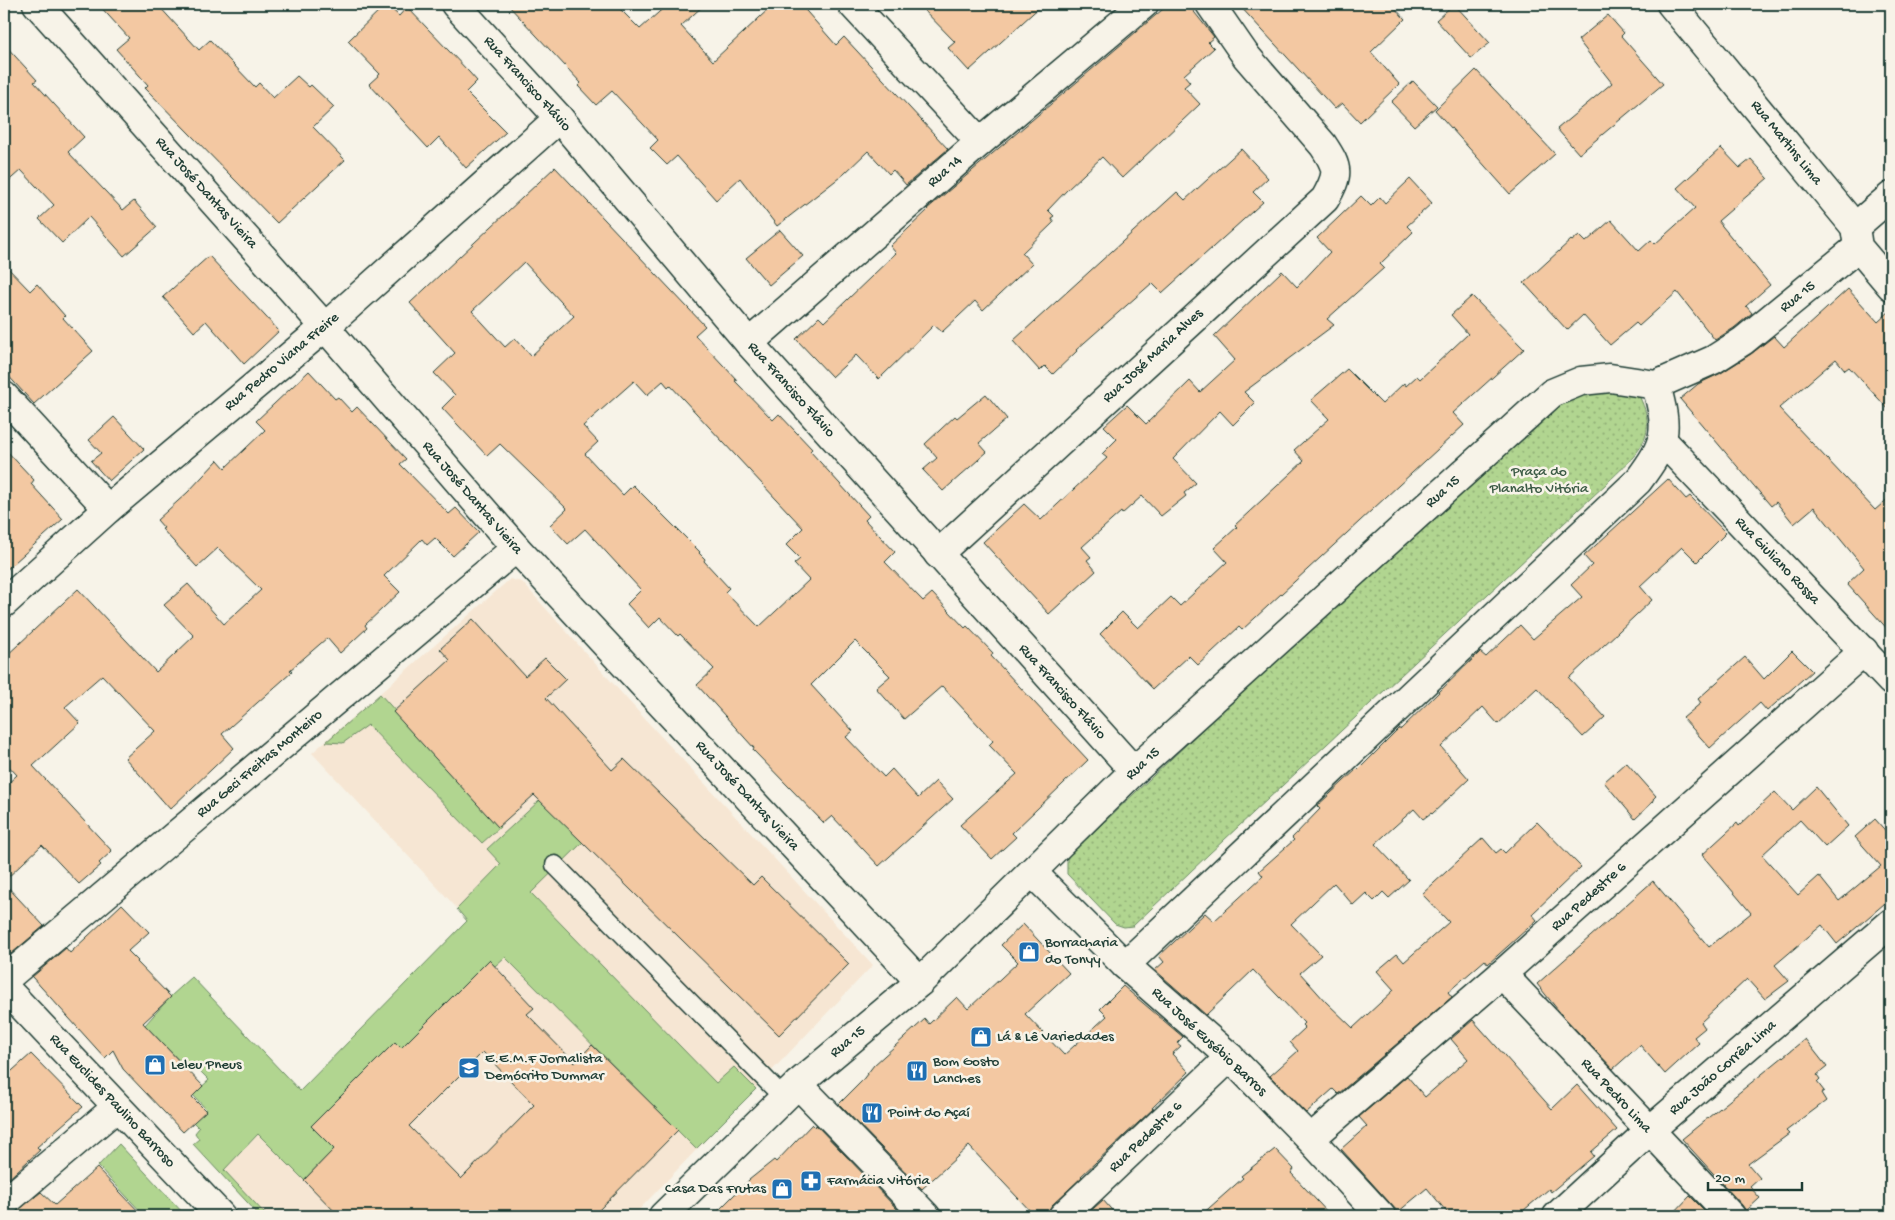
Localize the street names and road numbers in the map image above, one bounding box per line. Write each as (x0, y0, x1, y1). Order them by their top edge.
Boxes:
street label: Rua Francisco Flávio (479, 32, 575, 136)
street label: Rua Martins Lima (1746, 97, 1826, 190)
street label: Rua José Dantas Vieira (151, 133, 261, 253)
street label: Rua 14 (924, 152, 966, 192)
street label: Rua 15 (1777, 277, 1820, 317)
street label: Rua José Maria Alves (1099, 305, 1207, 407)
street label: Rua Pedro Viana Freire (221, 309, 343, 415)
street label: Rua Francisco Flávio (743, 338, 839, 442)
street label: Rua José Dantas Vieira (418, 438, 527, 559)
street label: Rua 15 (1422, 472, 1464, 512)
street label: Rua Giuliano Rossa (1731, 513, 1824, 609)
street label: Rua Francisco Flávio (1014, 640, 1110, 744)
street label: Rua Geci Freitas Monteiro (193, 706, 327, 822)
street label: Rua José Dantas Vieira (691, 737, 803, 855)
street label: Rua 15 (1122, 743, 1164, 784)
street label: Rua Pedestre 6 (1548, 858, 1631, 936)
street label: Rua José Eusébio Barros (1147, 984, 1271, 1101)
street label: Rua João Corrêa Lima (1666, 1016, 1781, 1119)
street label: Rua 15 (827, 1022, 869, 1062)
street label: Rua Euclides Paulino Barroso (45, 1030, 179, 1172)
street label: Rua Pedro Lima (1577, 1055, 1656, 1138)
street label: Rua Pedestre 6 (1106, 1097, 1187, 1177)

